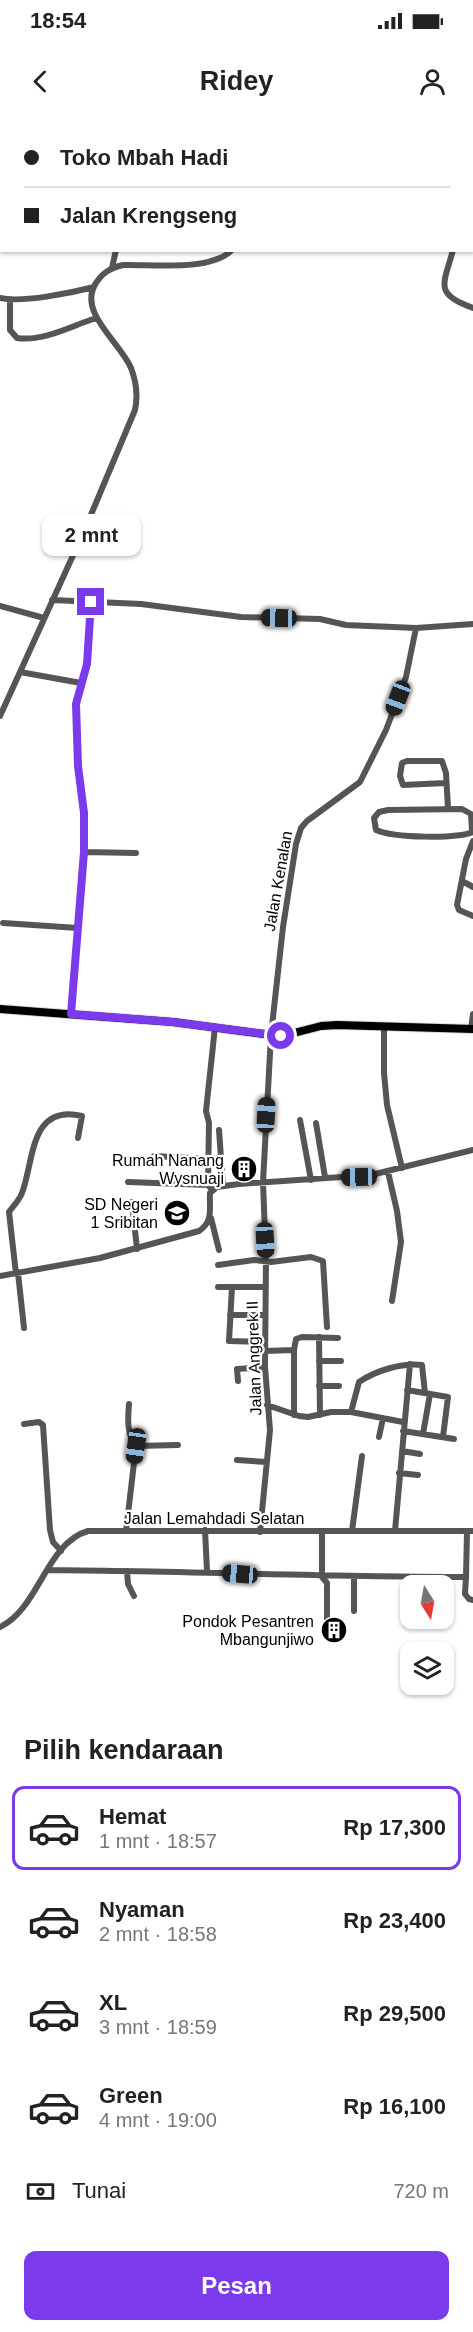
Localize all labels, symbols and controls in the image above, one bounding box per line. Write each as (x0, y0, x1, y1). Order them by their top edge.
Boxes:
text: 18:54 (30, 8, 86, 33)
icon: back (24, 65, 57, 98)
icon: person (416, 65, 449, 98)
text: Ridey (200, 66, 273, 96)
text: Toko Mbah Hadi (60, 145, 228, 170)
text: Jalan Krengseng (60, 203, 237, 228)
callout: 2 mnt (42, 515, 140, 557)
text: 2 mnt (65, 524, 118, 546)
route end (77, 588, 104, 615)
car (261, 609, 297, 627)
car (383, 678, 413, 718)
street label: Jalan Kenalan (261, 830, 295, 932)
route start (267, 1022, 294, 1049)
car (256, 1097, 276, 1133)
place label: Rumah Nanang Wysnuaji (112, 1152, 224, 1187)
building icon: Rumah Nanang Wysnuaji (229, 1154, 259, 1184)
car (341, 1168, 377, 1186)
place label: SD Negeri 1 Sribitan (84, 1196, 158, 1231)
school or university icon: SD Negeri 1 Sribitan (162, 1198, 192, 1228)
car (255, 1222, 275, 1258)
street label: Jalan Anggrek II (244, 1300, 264, 1416)
car (125, 1427, 147, 1465)
street label: Jalan Lemahdadi Selatan (124, 1510, 304, 1527)
car (221, 1563, 259, 1585)
north arrow (400, 1575, 454, 1629)
map controls (400, 1575, 454, 1695)
place label: Pondok Pesantren Mbangunjiwo (182, 1613, 314, 1648)
building icon: Pondok Pesantren Mbangunjiwo (319, 1615, 349, 1645)
button: layers (400, 1641, 454, 1695)
text: Pilih kendaraan (24, 1735, 224, 1765)
icon: car (27, 1801, 81, 1855)
text: Hemat (99, 1804, 166, 1829)
text: Rp 17,300 (343, 1815, 446, 1840)
text: 1 mnt · 18:57 (99, 1830, 217, 1852)
icon: car (27, 1894, 81, 1948)
text: Nyaman (99, 1897, 185, 1922)
text: Rp 23,400 (343, 1908, 446, 1933)
text: 2 mnt · 18:58 (99, 1923, 217, 1945)
icon: car (27, 1987, 81, 2041)
text: XL (99, 1990, 127, 2015)
text: Rp 29,500 (343, 2001, 446, 2026)
text: 3 mnt · 18:59 (99, 2016, 217, 2038)
icon: car (27, 2080, 81, 2134)
text: Green (99, 2083, 163, 2108)
text: Rp 16,100 (343, 2094, 446, 2119)
text: 4 mnt · 19:00 (99, 2109, 217, 2131)
icon: cash (24, 2175, 57, 2208)
text: Tunai (72, 2178, 126, 2203)
text: 720 m (393, 2180, 449, 2202)
button: Pesan (24, 2251, 449, 2320)

